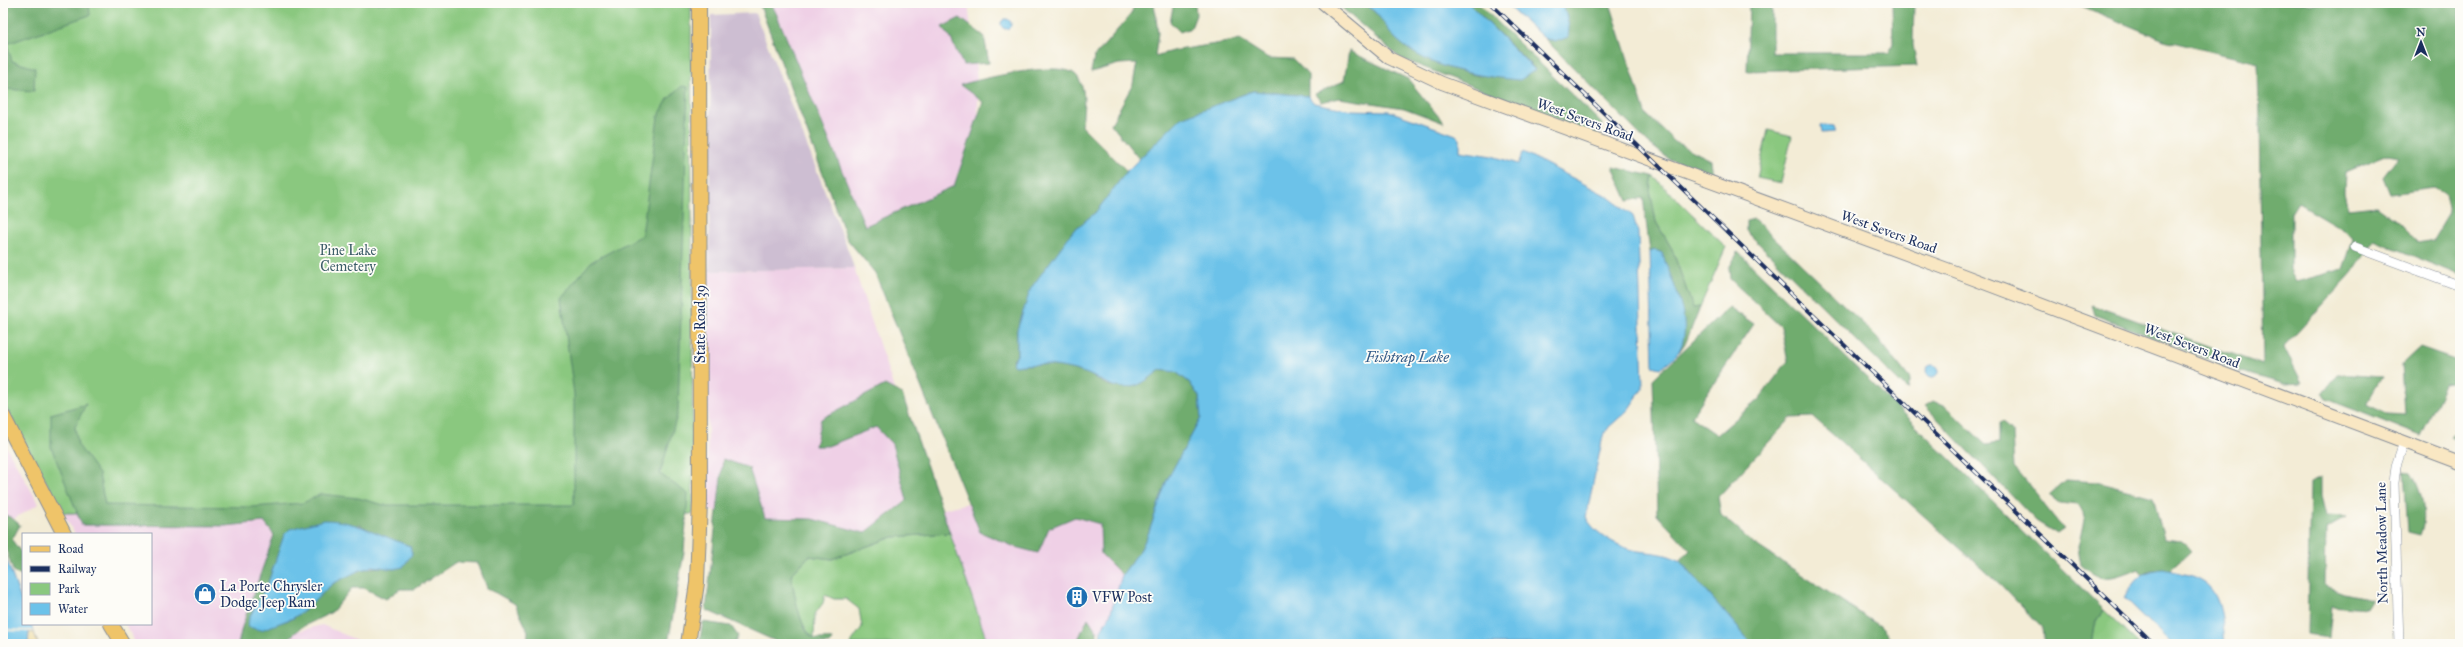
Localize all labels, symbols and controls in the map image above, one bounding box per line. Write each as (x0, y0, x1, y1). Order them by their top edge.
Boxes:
north arrow (2401, 22, 2441, 62)
text: N (2416, 26, 2426, 39)
street label: West Severs Road (1535, 95, 1635, 145)
street label: West Severs Road (1839, 207, 1939, 257)
park label: Pine Lake Cemetery (320, 242, 377, 275)
street label: State Road 39 (692, 285, 709, 363)
street label: West Severs Road (2142, 320, 2242, 372)
water label: Fishtrap Lake (1364, 348, 1449, 367)
street label: North Meadow Lane (2372, 482, 2392, 604)
legend (22, 533, 152, 625)
text: Road (58, 542, 84, 556)
text: Railway (58, 562, 97, 576)
place label: La Porte Chrysler Dodge Jeep Ram (220, 578, 323, 612)
shop icon: La Porte Chrysler Dodge Jeep Ram (192, 581, 218, 607)
text: Park (58, 582, 80, 596)
building icon: VFW Post (1064, 584, 1090, 610)
place label: VFW Post (1091, 589, 1152, 606)
text: Water (58, 602, 88, 616)

